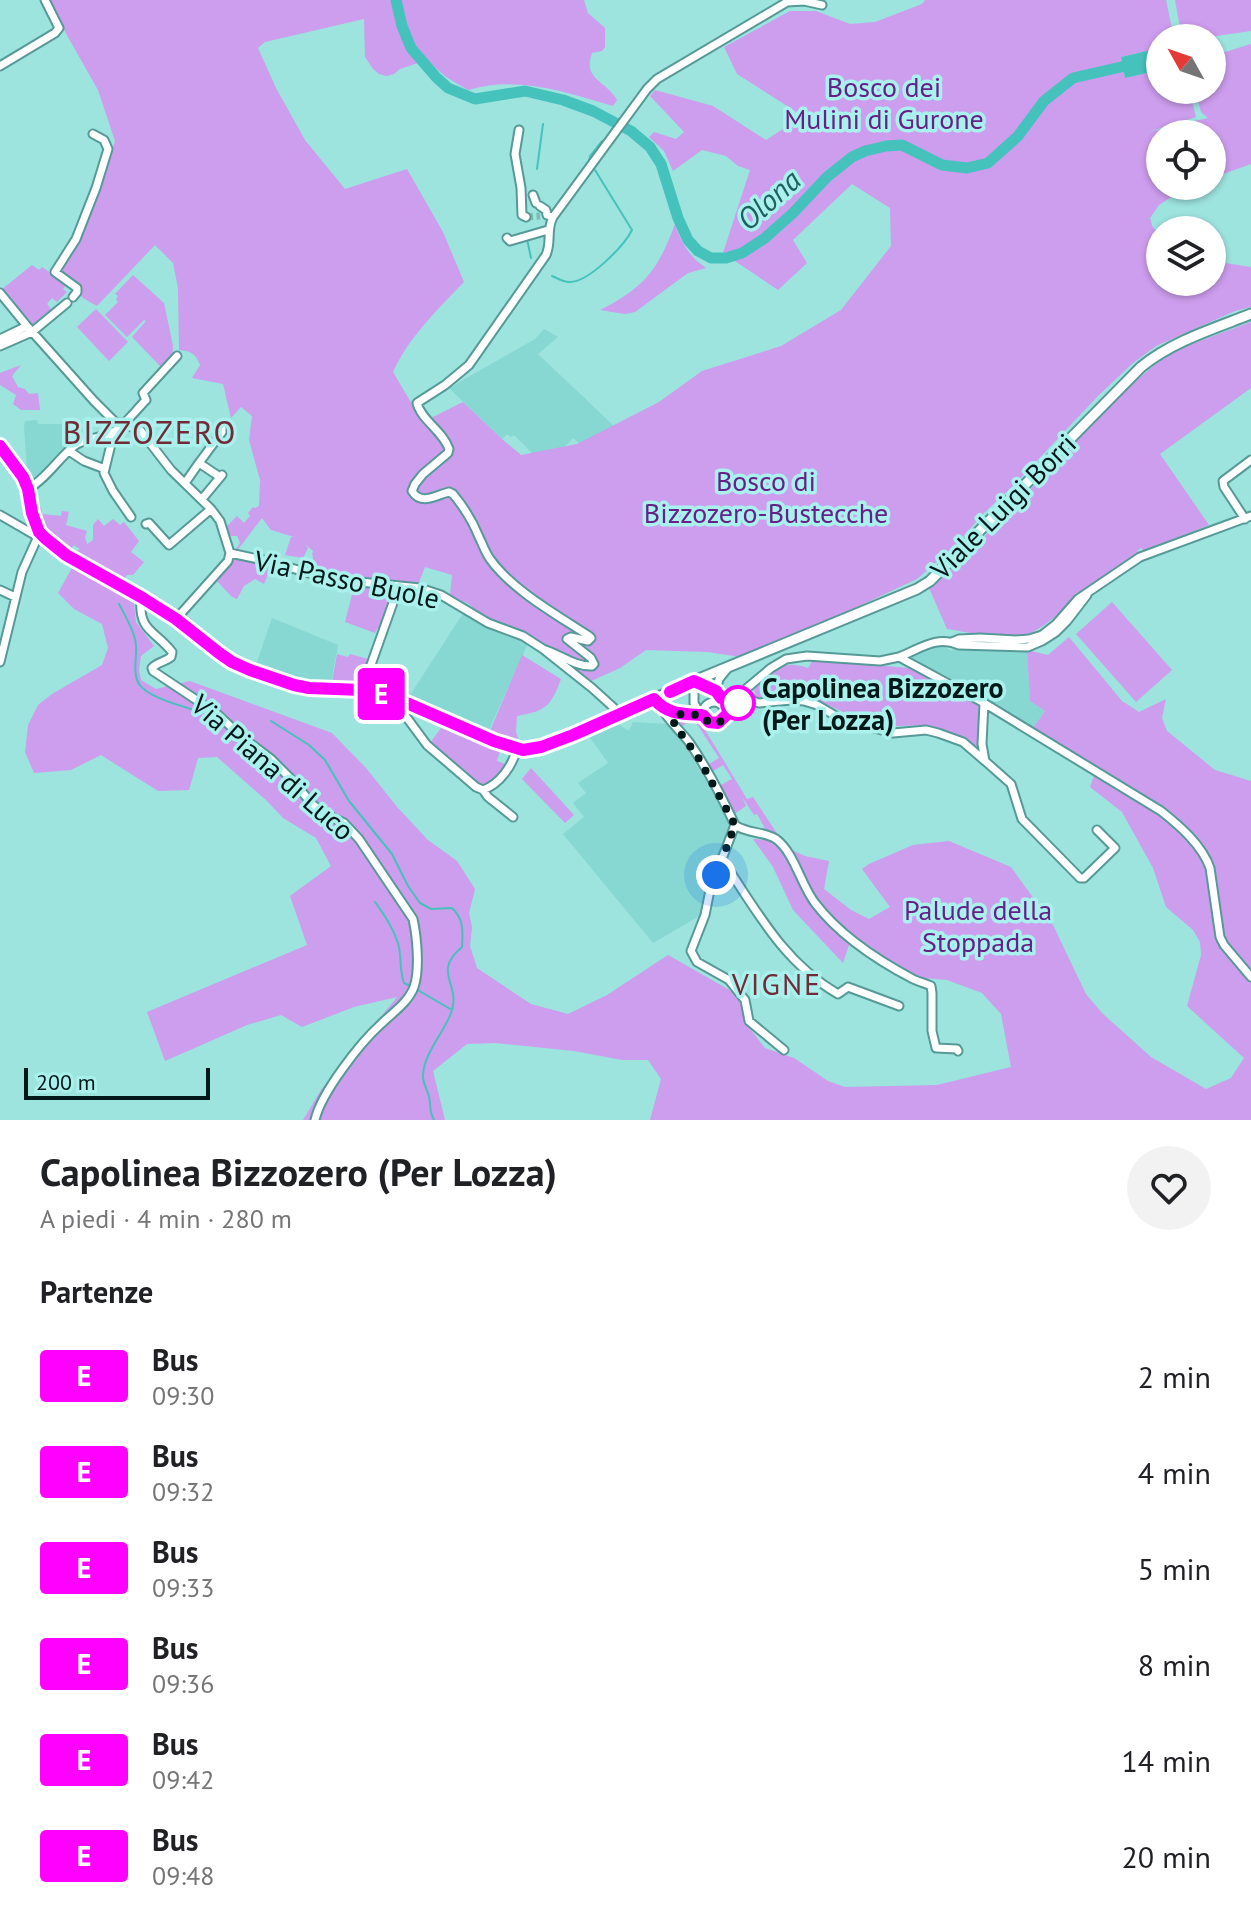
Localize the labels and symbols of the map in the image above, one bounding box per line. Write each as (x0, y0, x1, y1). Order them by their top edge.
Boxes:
north arrow (1146, 24, 1226, 104)
park label: Bosco dei Mulini di Gurone (784, 68, 984, 137)
water label: Olona (728, 160, 808, 238)
district label: BIZZOZERO (63, 411, 237, 453)
street label: Viale Luigi Borri (921, 425, 1084, 588)
park label: Bosco di Bizzozero-Bustecche (644, 462, 888, 531)
street label: Via Passo Buole (250, 541, 443, 617)
line badge: E (355, 668, 407, 720)
place label: Capolinea Bizzozero (Per Lozza) (762, 669, 1004, 738)
street label: Via Piana di Luco (183, 685, 362, 848)
marker: Capolinea Bizzozero (Per Lozza) (721, 686, 755, 720)
your location (696, 855, 736, 895)
park label: Palude della Stoppada (904, 891, 1052, 960)
district label: VIGNE (731, 964, 822, 1003)
scale bar (24, 1064, 210, 1100)

